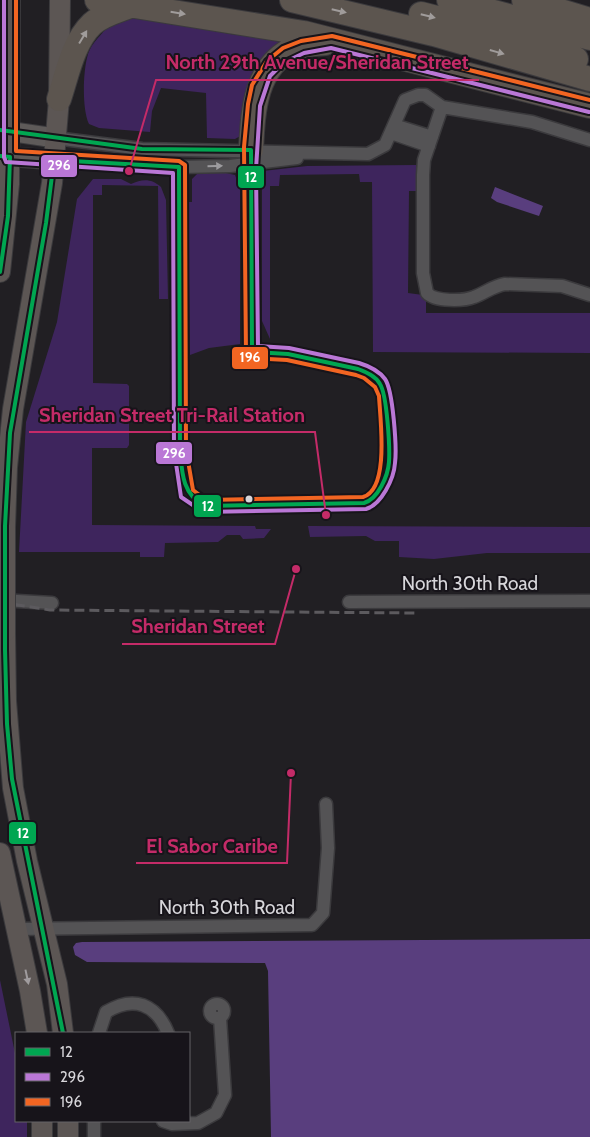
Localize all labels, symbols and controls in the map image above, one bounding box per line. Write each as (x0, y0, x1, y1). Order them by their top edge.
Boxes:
one-way arrow (332, 7, 347, 15)
one-way arrow (171, 10, 187, 18)
one-way arrow (420, 12, 435, 20)
one-way arrow (78, 31, 87, 44)
callout: North 29th Avenue/Sheridan Street (156, 45, 479, 80)
one-way arrow (489, 48, 504, 56)
text: North 29th Avenue/Sheridan Street (165, 50, 469, 74)
line badge: 296 (40, 154, 78, 178)
text: 296 (47, 156, 71, 174)
one-way arrow (207, 162, 223, 170)
line badge: 12 (237, 165, 265, 189)
text: 12 (245, 168, 257, 186)
line badge: 196 (231, 346, 269, 370)
text: 196 (240, 348, 261, 366)
callout: Sheridan Street Tri-Rail Station (29, 397, 315, 432)
text: Sheridan Street Tri-Rail Station (39, 403, 305, 427)
line badge: 296 (155, 441, 193, 465)
text: 296 (162, 444, 186, 462)
line badge: 12 (193, 494, 222, 518)
unlabelled marker (244, 494, 254, 504)
text: 12 (202, 497, 214, 515)
street label: North 30th Road (402, 572, 538, 595)
callout: Sheridan Street (122, 609, 275, 644)
text: Sheridan Street (131, 614, 265, 638)
line badge: 12 (8, 821, 37, 845)
text: 12 (17, 824, 29, 842)
callout: El Sabor Caribe (136, 828, 287, 863)
text: El Sabor Caribe (146, 834, 278, 858)
street label: North 30th Road (159, 896, 295, 919)
one-way arrow (23, 969, 31, 984)
legend (15, 1032, 190, 1122)
text: 12 (60, 1043, 73, 1061)
text: 296 (60, 1068, 85, 1086)
text: 196 (60, 1093, 82, 1111)

